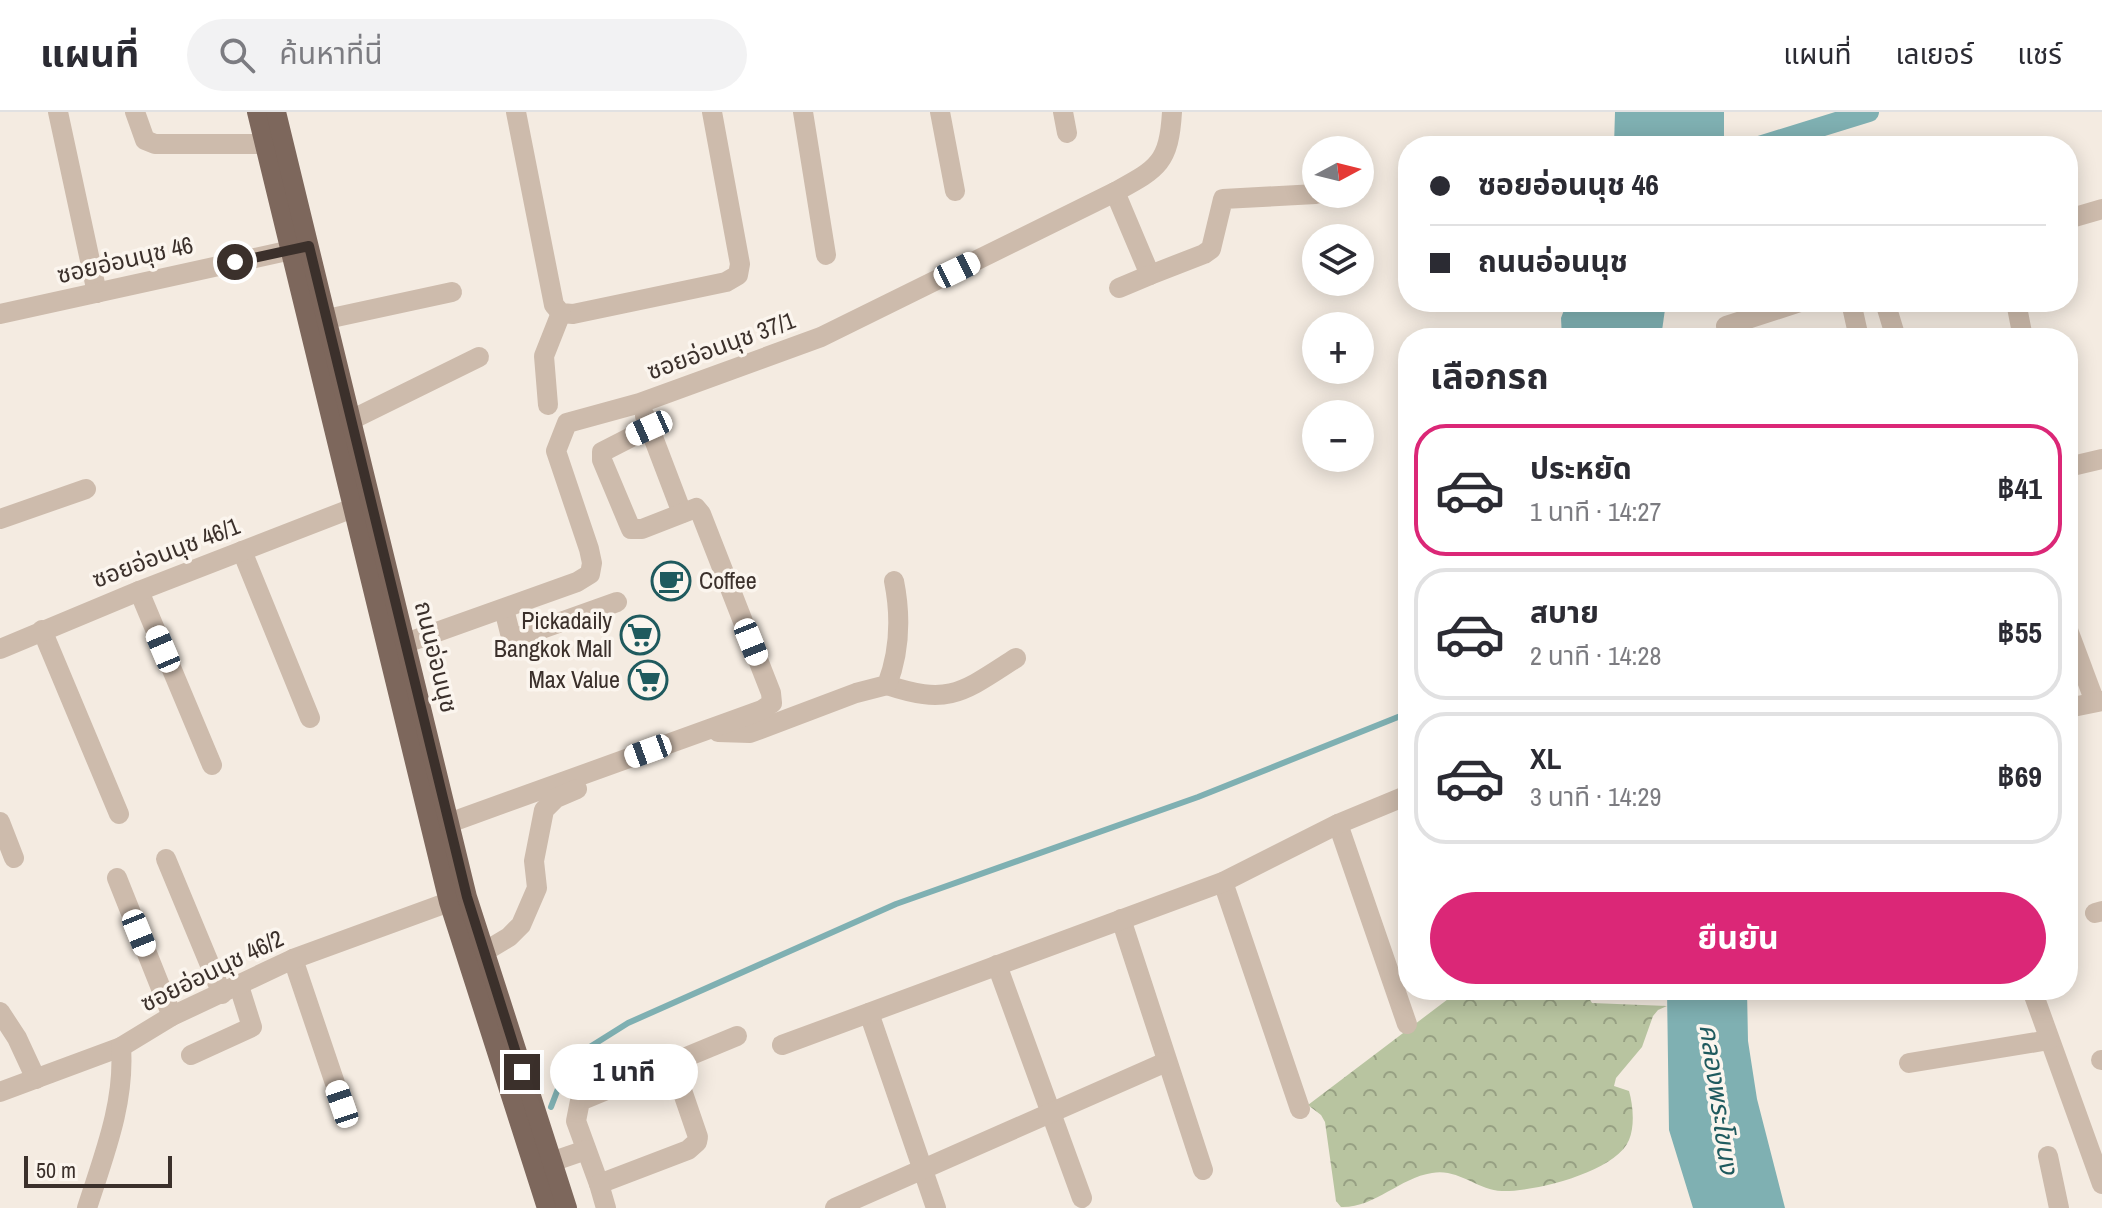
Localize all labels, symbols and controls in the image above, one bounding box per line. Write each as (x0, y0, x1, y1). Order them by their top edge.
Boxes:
search box (187, 19, 747, 91)
text: แผนที่ (40, 28, 139, 79)
icon: search (215, 33, 259, 77)
text: ค้นหาที่นี่ (279, 33, 383, 73)
text: แผนที่ (1783, 35, 1852, 73)
text: เลเยอร์ (1896, 35, 1973, 73)
text: แชร์ (2017, 35, 2062, 73)
north arrow (1302, 136, 1374, 208)
map controls (1302, 136, 1374, 472)
text: ซอยอ่อนนุช 46 (1478, 164, 1659, 204)
button: layers (1302, 224, 1374, 296)
street label: ซอยอ่อนนุช 46 (53, 228, 196, 290)
text: ถนนอ่อนนุช (1478, 241, 1628, 281)
route start (217, 244, 253, 280)
car (930, 249, 984, 291)
street label: ซอยอ่อนนุช 37/1 (642, 303, 799, 387)
button: + (1302, 312, 1374, 384)
text: เลือกรถ (1430, 352, 1549, 400)
button: − (1302, 400, 1374, 472)
car (622, 407, 676, 449)
text: ประหยัด (1530, 448, 1632, 488)
icon: car (1434, 454, 1506, 526)
text: ฿41 (1997, 468, 2042, 508)
text: 1 นาที · 14:27 (1530, 494, 1661, 529)
street label: ซอยอ่อนนุช 46/1 (87, 509, 244, 595)
cafe icon: Coffee (650, 560, 692, 602)
place label: Coffee (699, 564, 757, 596)
text: สบาย (1530, 592, 1599, 632)
street label: ถนนอ่อนนุช (408, 598, 466, 716)
icon: car (1434, 598, 1506, 670)
place label: Pickadaily Bangkok Mall (494, 604, 612, 664)
text: ฿55 (1997, 612, 2042, 652)
supermarket icon: Pickadaily Bangkok Mall (619, 614, 661, 656)
car (731, 615, 771, 669)
car (143, 622, 183, 676)
text: 2 นาที · 14:28 (1530, 638, 1661, 673)
supermarket icon: Max Value (627, 659, 669, 701)
place label: Max Value (528, 663, 620, 695)
car (621, 732, 675, 770)
text: XL (1530, 738, 1561, 778)
icon: car (1434, 742, 1506, 814)
text: ฿69 (1997, 756, 2042, 796)
text: 3 นาที · 14:29 (1530, 779, 1661, 814)
button: ยืนยัน (1430, 892, 2046, 984)
car (119, 906, 159, 960)
street label: ซอยอ่อนนุช 46/2 (135, 922, 288, 1019)
water label: คลองพระโขนง (1692, 1022, 1747, 1177)
callout: 1 นาที (550, 1044, 698, 1100)
route end (504, 1054, 540, 1090)
text: 1 นาที (593, 1054, 655, 1089)
car (323, 1077, 361, 1131)
scale bar (24, 1152, 172, 1188)
text: 50 m (36, 1155, 76, 1185)

